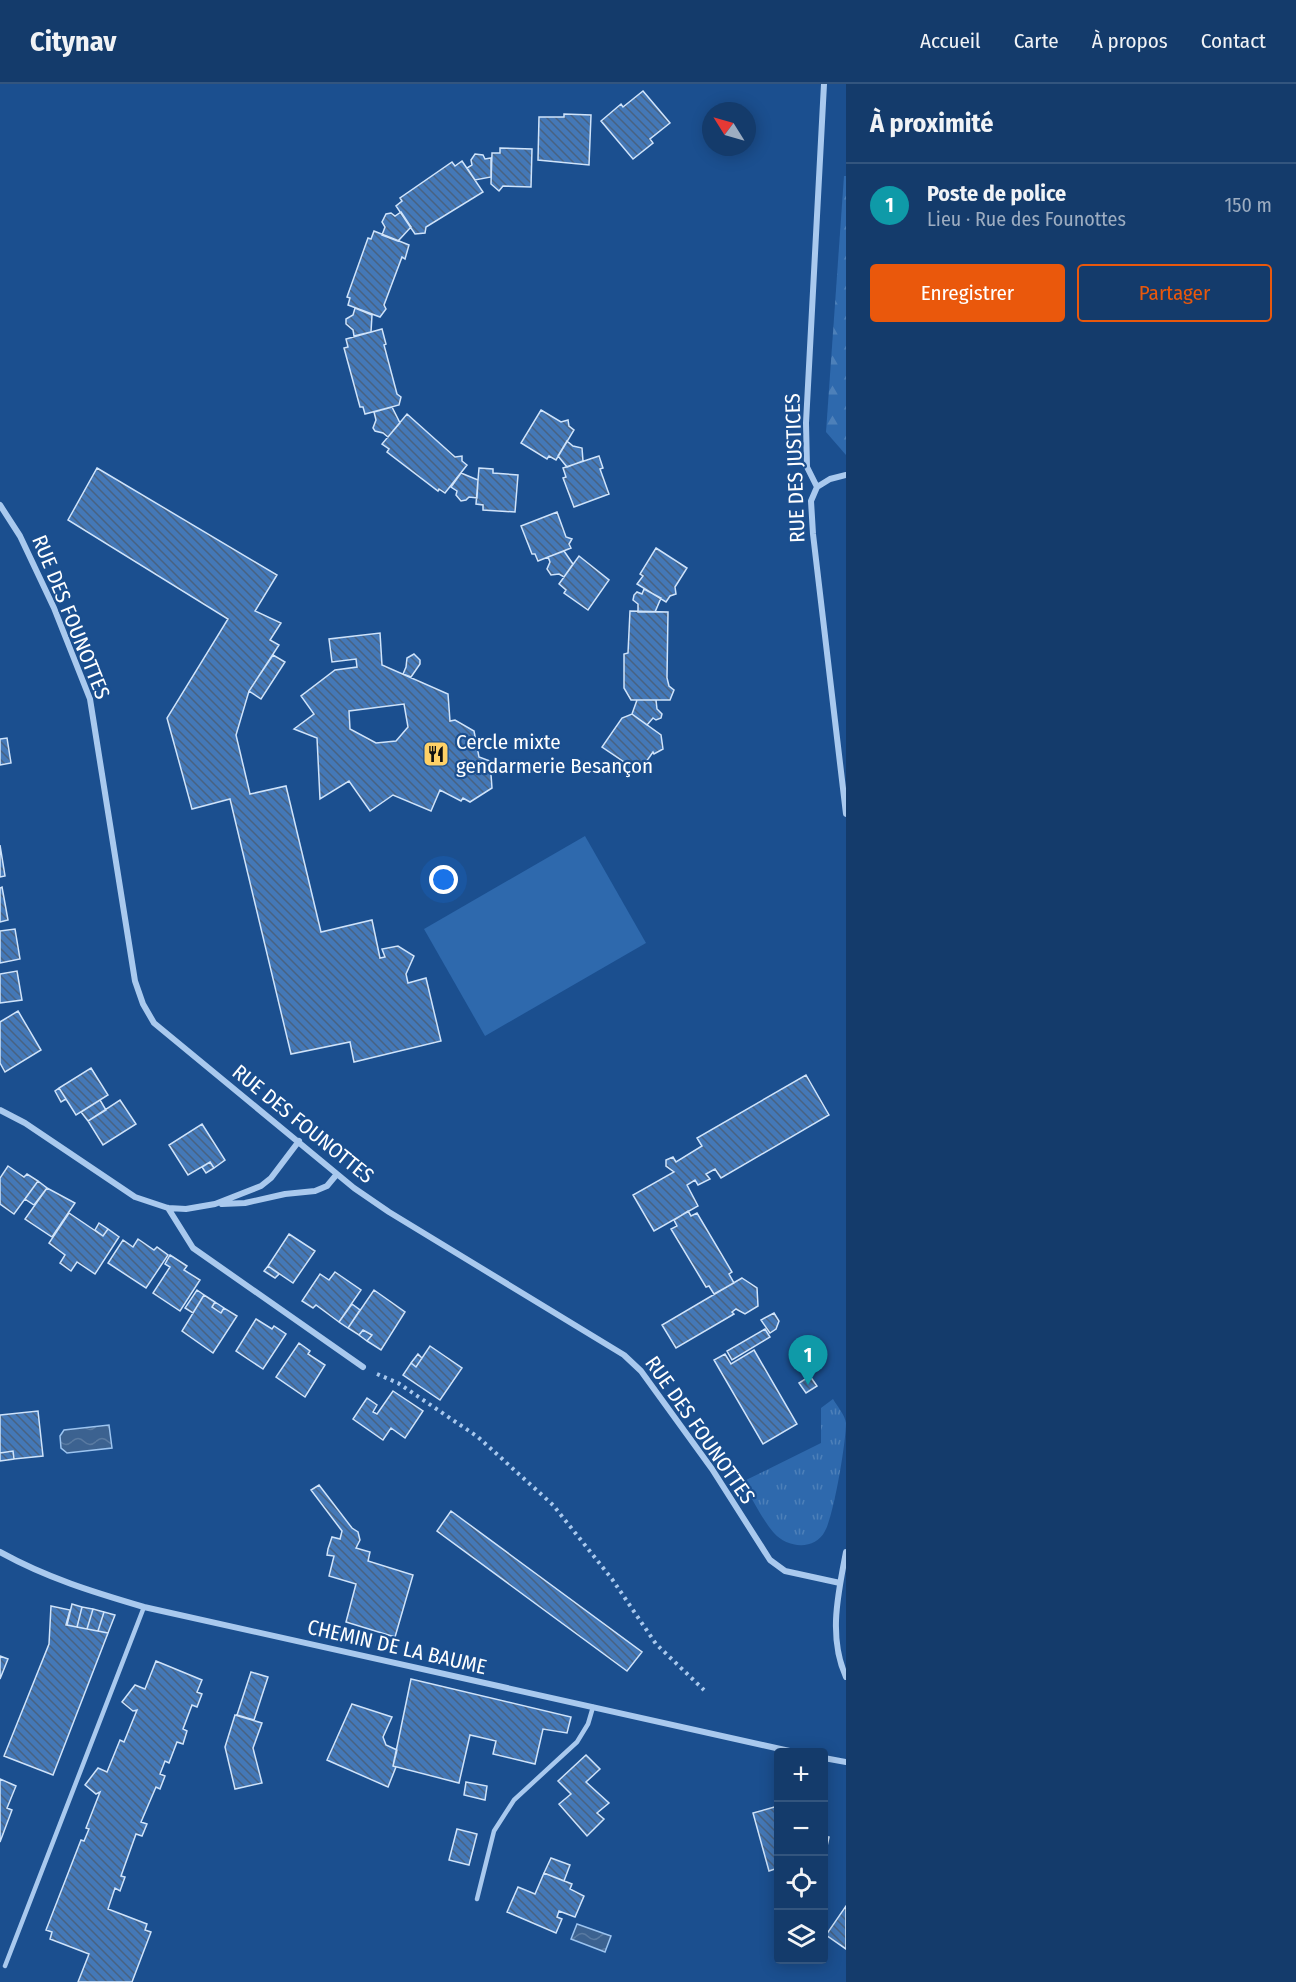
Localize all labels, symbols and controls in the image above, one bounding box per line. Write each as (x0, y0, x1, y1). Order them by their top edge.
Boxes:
text: Citynav (30, 25, 116, 58)
text: Accueil (920, 28, 981, 54)
text: Carte (1014, 28, 1059, 54)
text: À propos (1092, 28, 1168, 54)
text: Contact (1201, 28, 1266, 54)
north arrow (702, 102, 756, 156)
text: À proximité (870, 108, 993, 139)
text: Poste de police (927, 180, 1066, 207)
text: 1 (885, 193, 894, 217)
text: 150 m (1225, 193, 1272, 217)
text: Lieu · Rue des Founottes (927, 207, 1126, 231)
button: Enregistrer (870, 264, 1065, 322)
button: Partager (1077, 264, 1272, 322)
street label: RUE DES JUSTICES (779, 393, 811, 543)
street label: RUE DES FOUNOTTES (26, 531, 116, 703)
place label: Cercle mixte gendarmerie Besançon (456, 729, 653, 779)
restaurant icon: Cercle mixte gendarmerie Besançon (421, 739, 451, 769)
your location (429, 865, 458, 894)
street label: RUE DES FOUNOTTES (227, 1059, 379, 1189)
pin: 1 (788, 1336, 828, 1385)
street label: RUE DES FOUNOTTES (639, 1351, 761, 1509)
street label: CHEMIN DE LA BAUME (305, 1614, 489, 1680)
map controls (774, 1748, 828, 1964)
button: + (774, 1748, 828, 1802)
button: − (774, 1802, 828, 1856)
button: locate (774, 1856, 828, 1910)
button: layers (774, 1910, 828, 1964)

